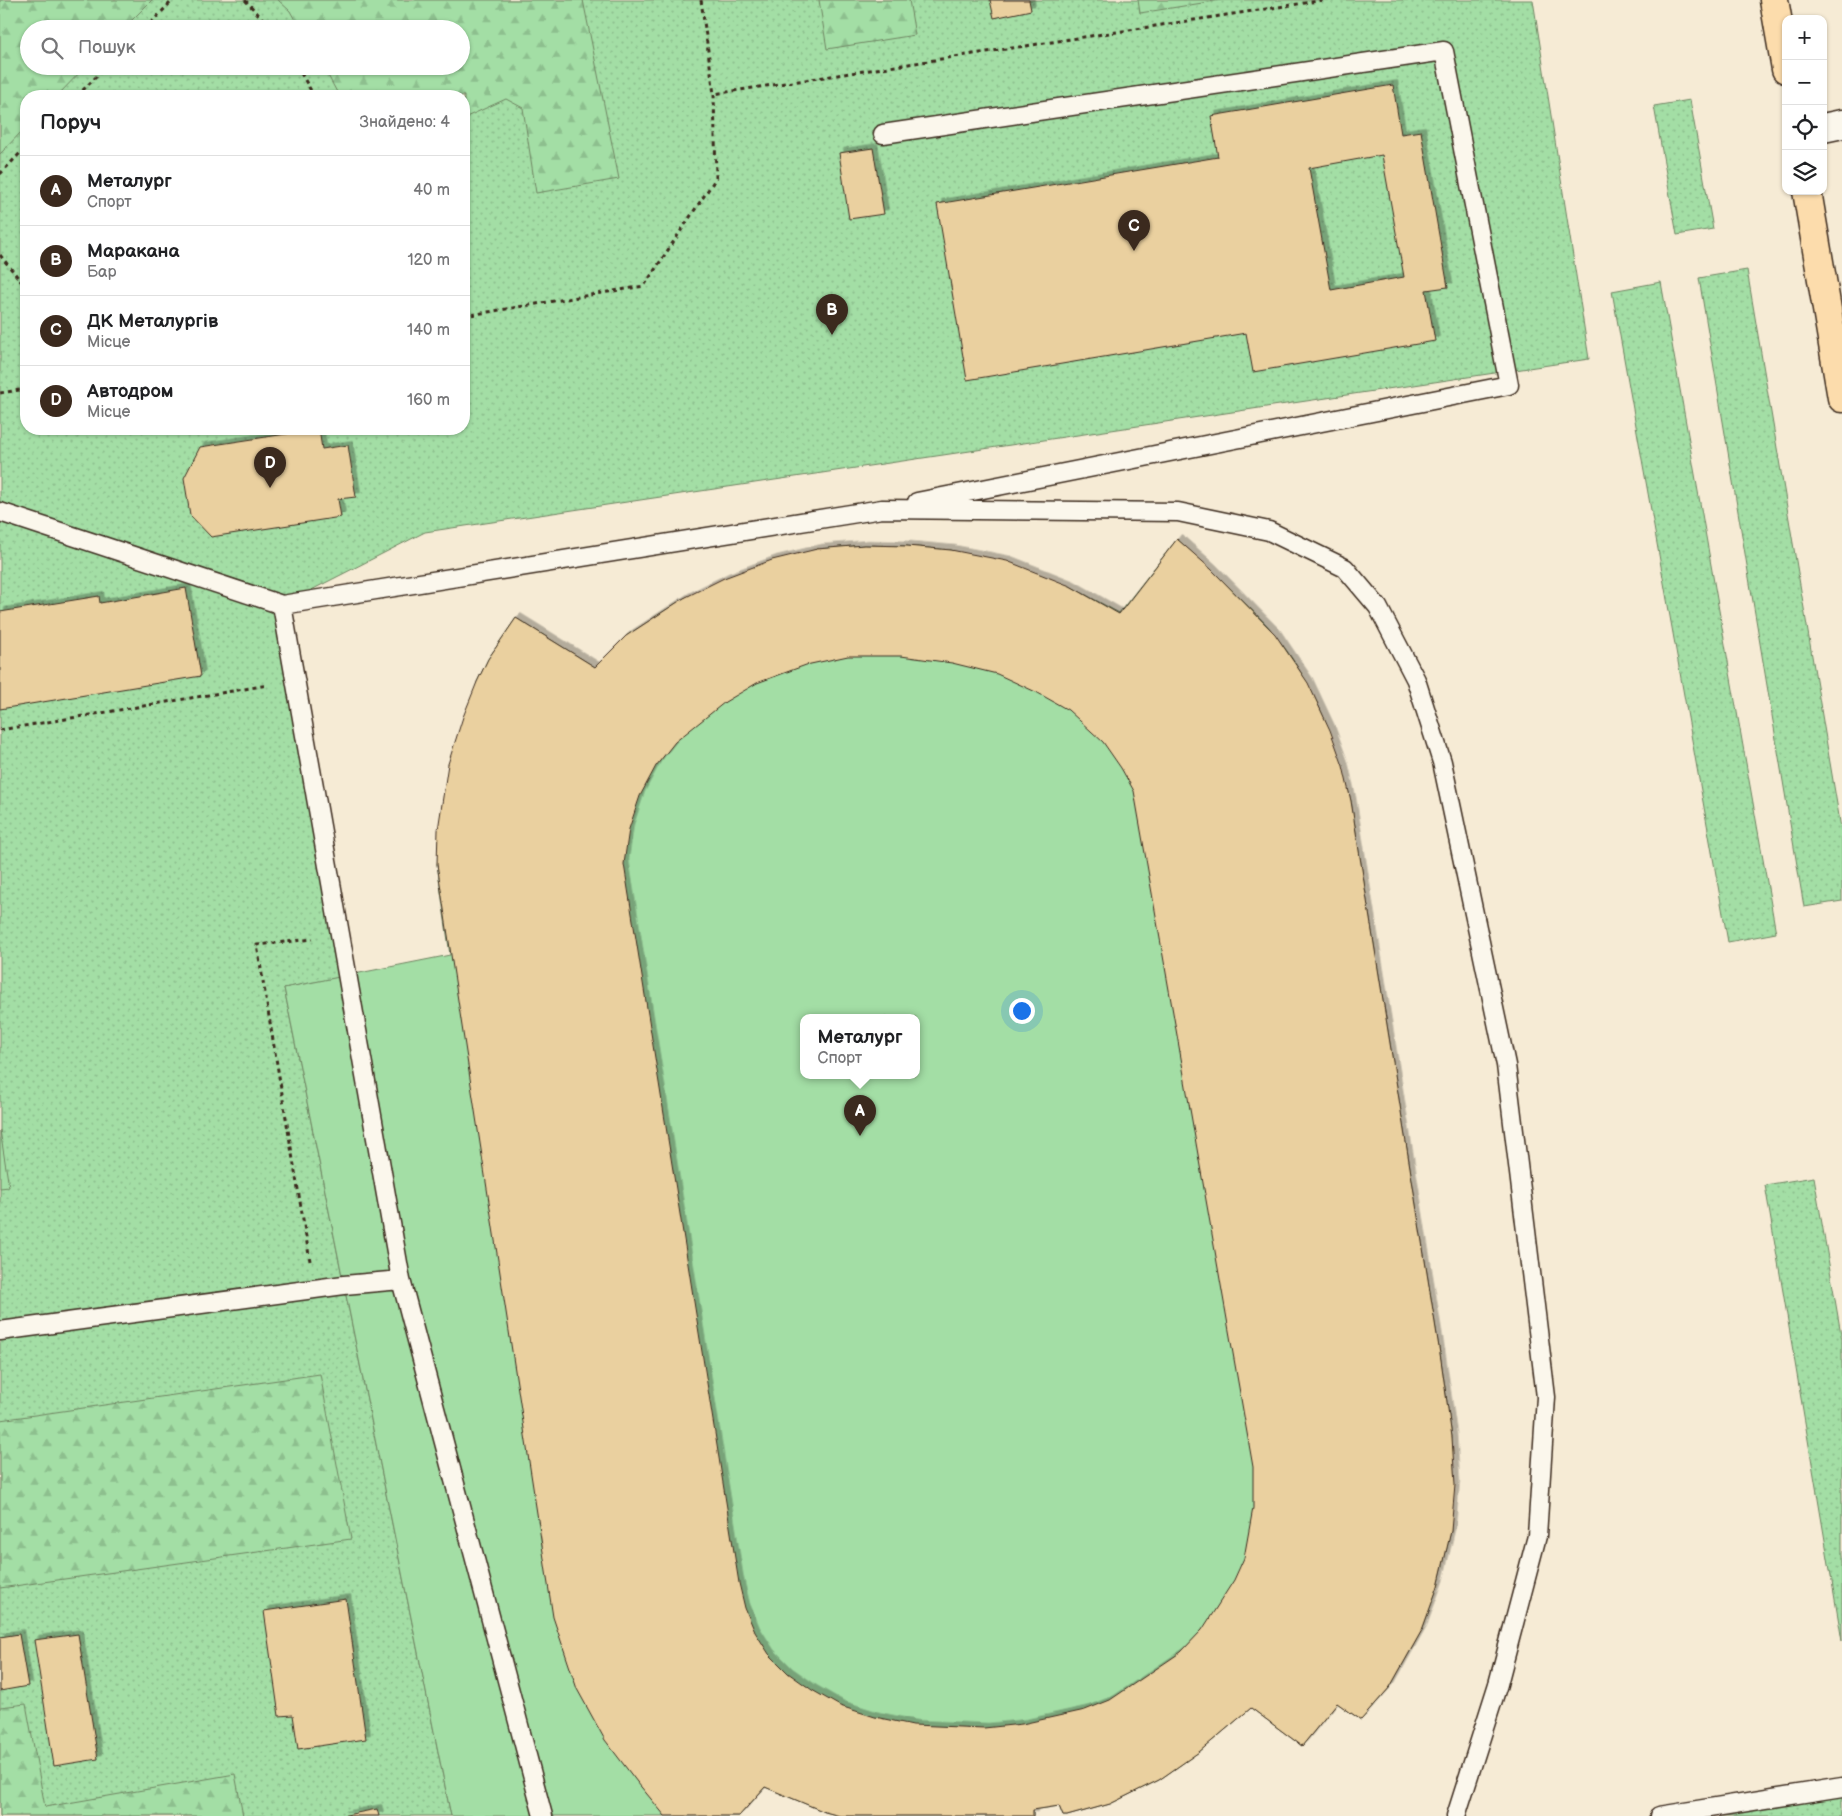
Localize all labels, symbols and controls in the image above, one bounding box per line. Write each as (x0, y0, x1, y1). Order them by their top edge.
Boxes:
map controls (1782, 15, 1827, 195)
button: + (1782, 15, 1827, 60)
search box (20, 20, 470, 75)
icon: search (38, 34, 66, 62)
text: Пошук (78, 36, 136, 59)
button: − (1782, 60, 1827, 105)
button: locate (1782, 105, 1827, 150)
text: Поруч (40, 110, 101, 135)
text: Знайдено: 4 (360, 113, 450, 132)
button: layers (1782, 150, 1827, 195)
text: Металург (87, 170, 172, 193)
text: A (51, 181, 61, 200)
text: 40 m (413, 181, 450, 200)
text: Спорт (87, 193, 132, 212)
pin: C (1118, 210, 1150, 251)
text: Маракана (87, 240, 179, 263)
text: B (50, 251, 62, 270)
text: 120 m (407, 251, 450, 270)
text: Бар (87, 263, 117, 282)
pin: B (816, 294, 848, 335)
text: ДК Металургів (87, 310, 218, 333)
text: C (50, 321, 62, 340)
text: 140 m (407, 321, 450, 340)
text: Місце (87, 333, 131, 352)
text: Автодром (87, 380, 174, 403)
text: D (50, 391, 62, 410)
text: 160 m (407, 391, 450, 410)
text: Місце (87, 403, 131, 422)
pin: D (254, 447, 286, 488)
your location (1009, 998, 1035, 1024)
popup (800, 1014, 920, 1079)
text: Металург (818, 1026, 902, 1049)
text: Спорт (818, 1049, 862, 1068)
pin: A (844, 1095, 876, 1136)

